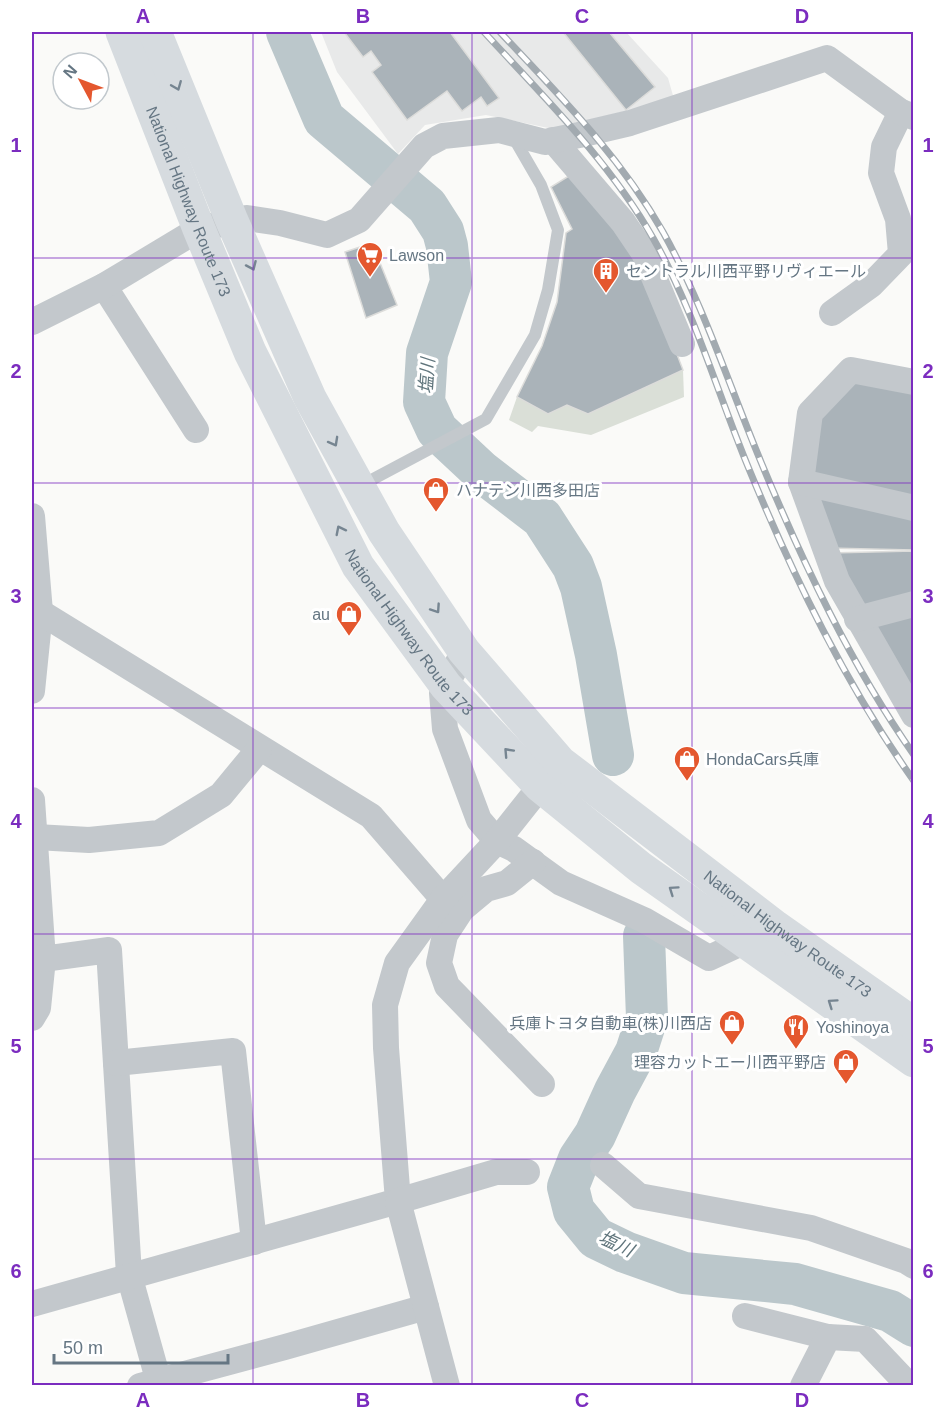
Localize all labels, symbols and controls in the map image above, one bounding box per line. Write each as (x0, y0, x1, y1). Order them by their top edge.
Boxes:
text: A (136, 5, 150, 27)
text: B (356, 5, 370, 27)
text: C (575, 5, 589, 27)
text: D (795, 5, 809, 27)
north arrow (51, 51, 111, 111)
text: N (60, 62, 80, 81)
one-way arrow (170, 79, 182, 90)
street label: National Highway Route 173 (143, 104, 234, 299)
text: 1 (10, 134, 22, 156)
text: 1 (922, 134, 934, 156)
supermarket icon: Lawson (355, 240, 385, 278)
place label: Lawson (389, 247, 444, 264)
building icon: セントラル川西平野リヴィエール (591, 256, 621, 294)
one-way arrow (244, 260, 256, 271)
place label: セントラル川西平野リヴィエール (626, 263, 866, 280)
water label: 塩川 (416, 355, 438, 395)
text: 2 (10, 360, 22, 382)
text: 2 (922, 360, 934, 382)
one-way arrow (327, 436, 338, 447)
shop icon: ハナテン川西多田店 (421, 475, 451, 513)
place label: ハナテン川西多田店 (456, 482, 600, 499)
one-way arrow (336, 526, 347, 536)
street label: National Highway Route 173 (342, 546, 477, 718)
text: 3 (10, 585, 22, 607)
text: 3 (922, 585, 934, 607)
shop icon: au (334, 599, 364, 637)
one-way arrow (429, 602, 440, 613)
place label: au (312, 606, 330, 623)
shop icon: HondaCars兵庫 (672, 744, 702, 782)
one-way arrow (504, 748, 515, 759)
place label: HondaCars兵庫 (706, 751, 819, 768)
text: 4 (10, 810, 22, 832)
text: 4 (922, 810, 934, 832)
street label: National Highway Route 173 (701, 867, 875, 1000)
one-way arrow (668, 886, 679, 897)
one-way arrow (827, 999, 838, 1010)
shop icon: 兵庫トヨタ自動車(株)川西店 (717, 1008, 747, 1046)
restaurant icon: Yoshinoya (781, 1012, 811, 1050)
place label: 兵庫トヨタ自動車(株)川西店 (509, 1015, 712, 1032)
place label: Yoshinoya (816, 1019, 889, 1036)
text: 5 (10, 1035, 22, 1057)
text: 5 (922, 1035, 934, 1057)
shop icon: 理容カットエー川西平野店 (831, 1047, 861, 1085)
place label: 理容カットエー川西平野店 (634, 1054, 826, 1071)
water label: 塩川 (595, 1227, 638, 1262)
text: 6 (10, 1260, 22, 1282)
text: 6 (922, 1260, 934, 1282)
scale bar (54, 1327, 228, 1365)
text: 50 m (63, 1338, 103, 1358)
text: A (136, 1389, 150, 1411)
text: B (356, 1389, 370, 1411)
text: C (575, 1389, 589, 1411)
text: D (795, 1389, 809, 1411)

